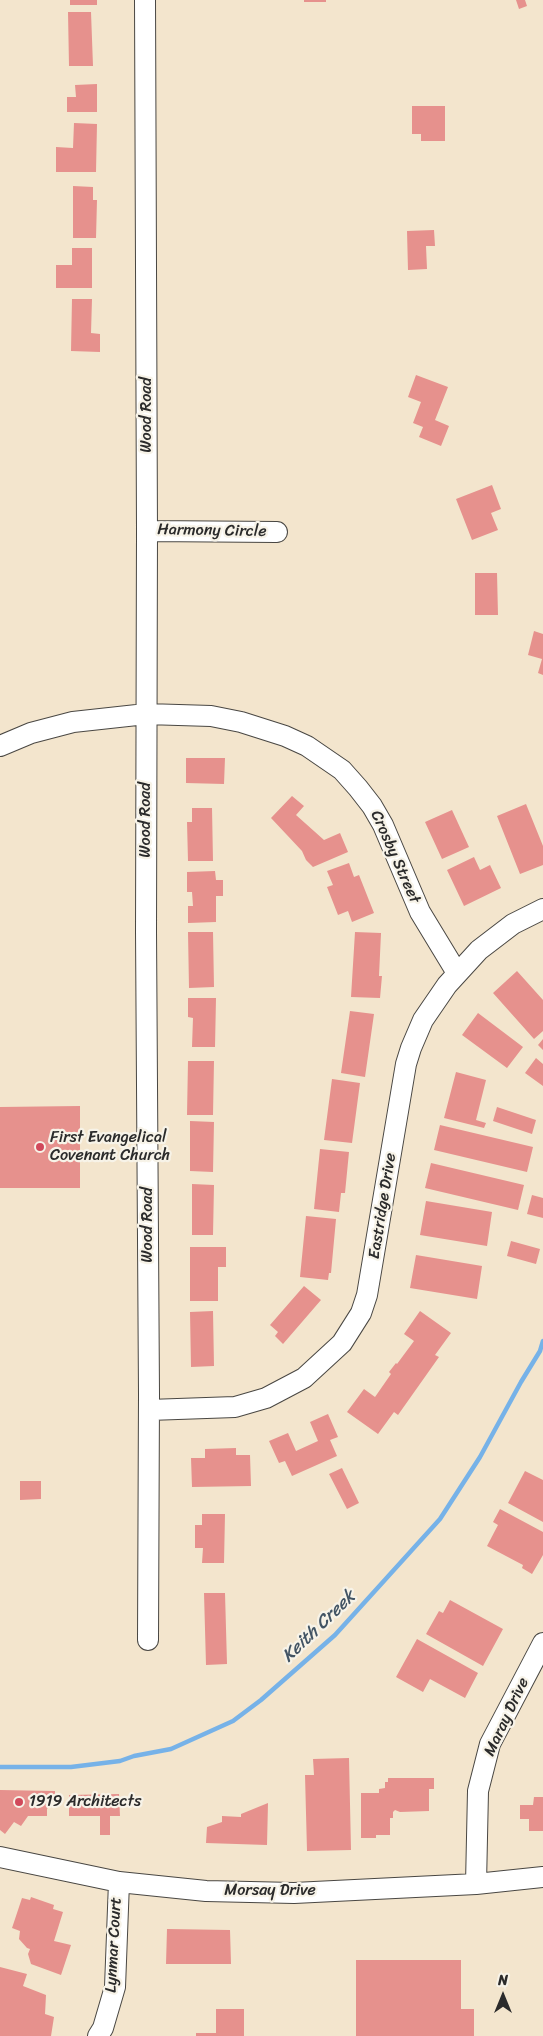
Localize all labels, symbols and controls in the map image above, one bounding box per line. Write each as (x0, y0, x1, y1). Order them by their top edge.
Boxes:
street label: Wood Road (137, 377, 157, 453)
street label: Harmony Circle (157, 520, 267, 542)
street label: Wood Road (136, 782, 156, 858)
street label: Crosby Street (366, 808, 424, 906)
place label: First Evangelical Covenant Church (50, 1128, 170, 1166)
marker: First Evangelical Covenant Church (34, 1141, 46, 1153)
street label: Eastridge Drive (365, 1152, 401, 1260)
street label: Wood Road (138, 1187, 158, 1263)
water label: Keith Creek (278, 1587, 360, 1667)
street label: Maray Drive (480, 1675, 534, 1759)
place label: 1919 Architects (29, 1792, 141, 1812)
marker: 1919 Architects (13, 1796, 25, 1808)
street label: Morsay Drive (224, 1881, 316, 1901)
street label: Lynmar Court (102, 1897, 126, 1993)
text: N (498, 1968, 508, 1993)
north arrow (478, 1971, 528, 2021)

